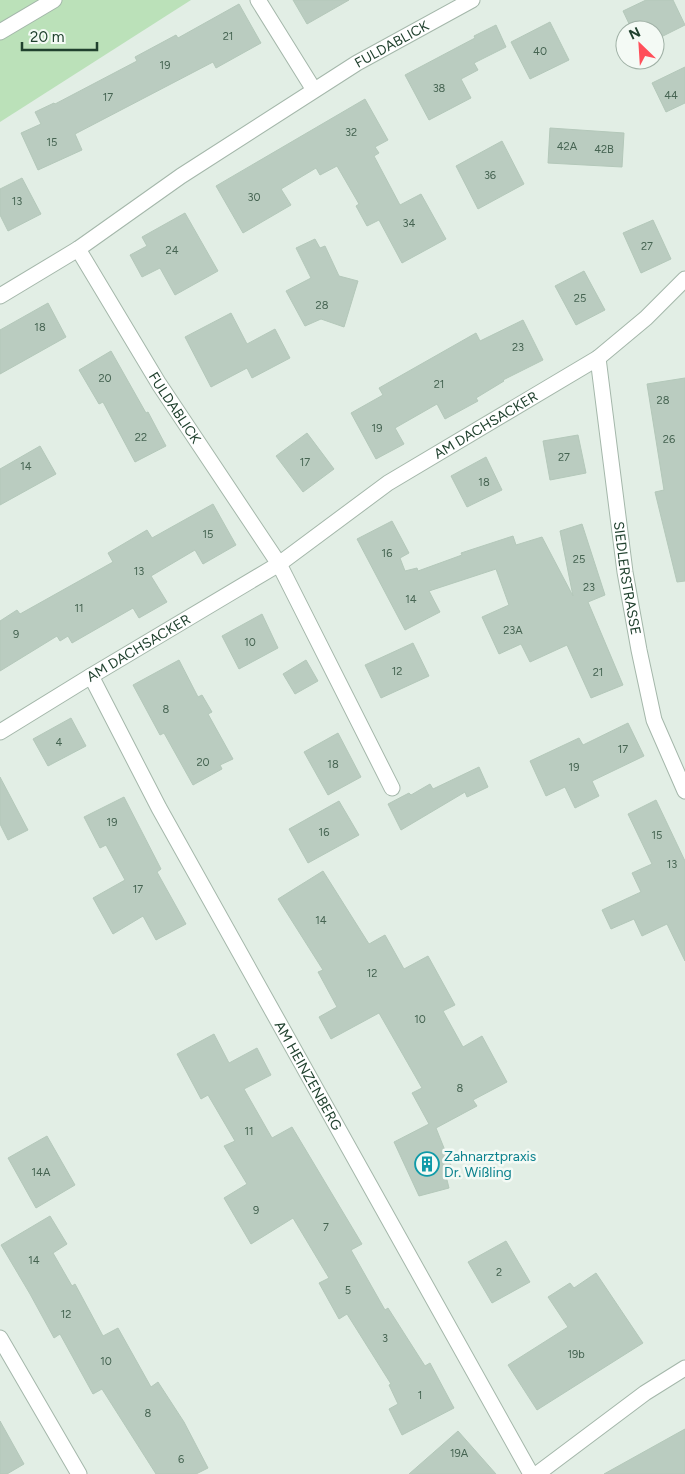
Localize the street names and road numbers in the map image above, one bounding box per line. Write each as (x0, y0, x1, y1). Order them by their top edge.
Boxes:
street label: FULDABLICK (352, 17, 432, 71)
street label: FULDABLICK (145, 369, 205, 447)
street label: AM DACHSACKER (431, 387, 541, 462)
street label: SIEDLERSTRASSE (610, 520, 645, 636)
street label: AM DACHSACKER (83, 610, 194, 685)
street label: AM HEINZENBERG (271, 1018, 346, 1134)

